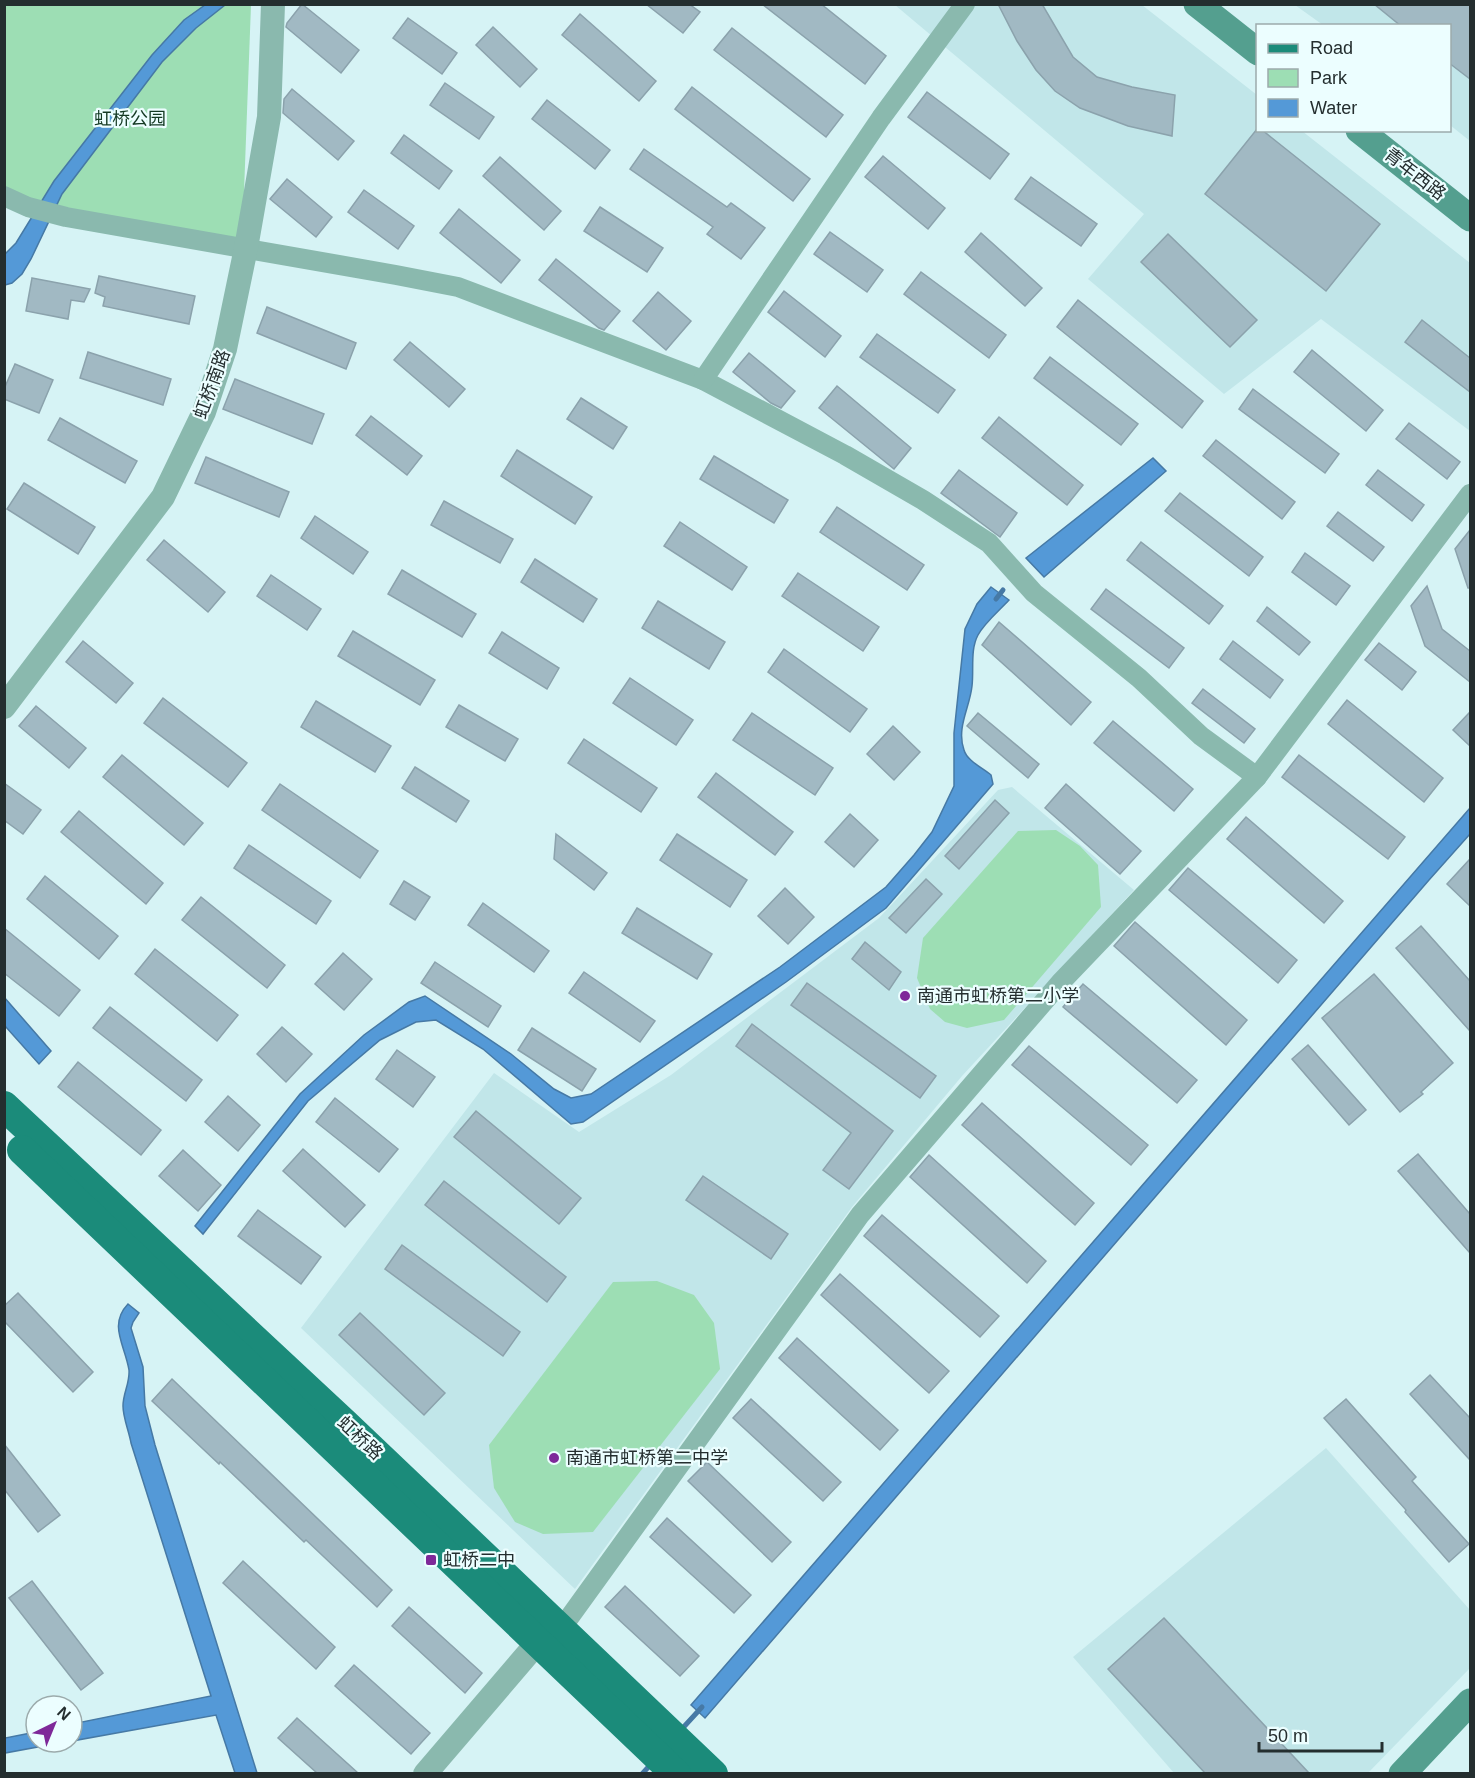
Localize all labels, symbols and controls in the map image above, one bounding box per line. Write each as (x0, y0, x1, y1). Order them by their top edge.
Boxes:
legend (1256, 24, 1451, 132)
text: Road (1310, 38, 1353, 58)
text: Park (1310, 68, 1348, 88)
text: Water (1310, 98, 1357, 118)
park label: 虹桥公园 (94, 109, 166, 129)
street label: 青年西路 (1380, 144, 1450, 204)
street label: 虹桥南路 (190, 347, 234, 421)
place label: 南通市虹桥第二小学 (917, 986, 1079, 1006)
marker: 南通市虹桥第二小学 (898, 989, 912, 1003)
street label: 虹桥路 (333, 1412, 387, 1464)
place label: 南通市虹桥第二中学 (566, 1448, 728, 1468)
marker: 南通市虹桥第二中学 (547, 1451, 561, 1465)
place label: 虹桥二中 (443, 1550, 515, 1570)
marker: 虹桥二中 (424, 1553, 438, 1567)
north arrow (24, 1694, 84, 1754)
text: N (54, 1703, 74, 1724)
scale bar (1259, 1715, 1382, 1753)
text: 50 m (1268, 1726, 1308, 1746)

